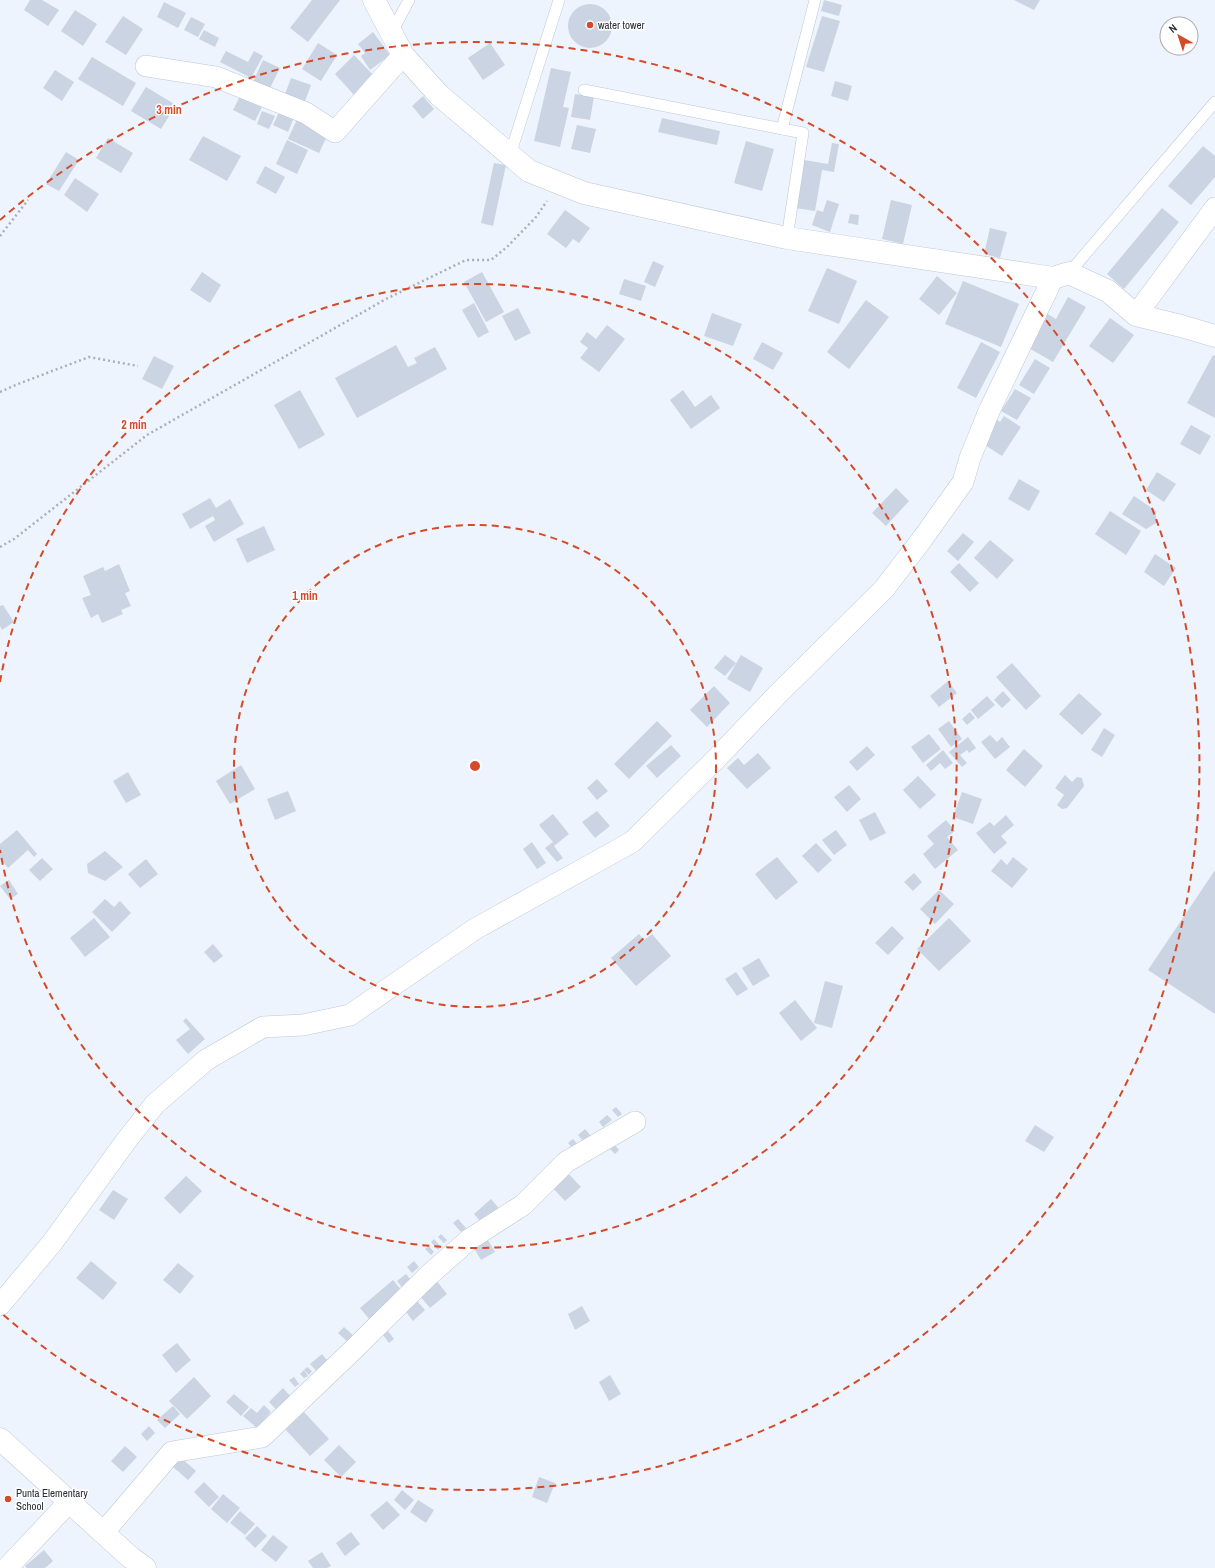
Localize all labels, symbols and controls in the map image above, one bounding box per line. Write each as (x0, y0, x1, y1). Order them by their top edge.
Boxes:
north arrow (1159, 16, 1199, 56)
place label: water tower (598, 18, 645, 32)
marker: water tower (585, 20, 595, 30)
text: N (1166, 21, 1180, 36)
text: 3 min (156, 102, 182, 118)
text: 2 min (121, 417, 147, 433)
text: 1 min (292, 588, 318, 604)
centre of rings (468, 759, 482, 773)
place label: Punta Elementary School (16, 1486, 88, 1513)
marker: Punta Elementary School (3, 1494, 13, 1504)

